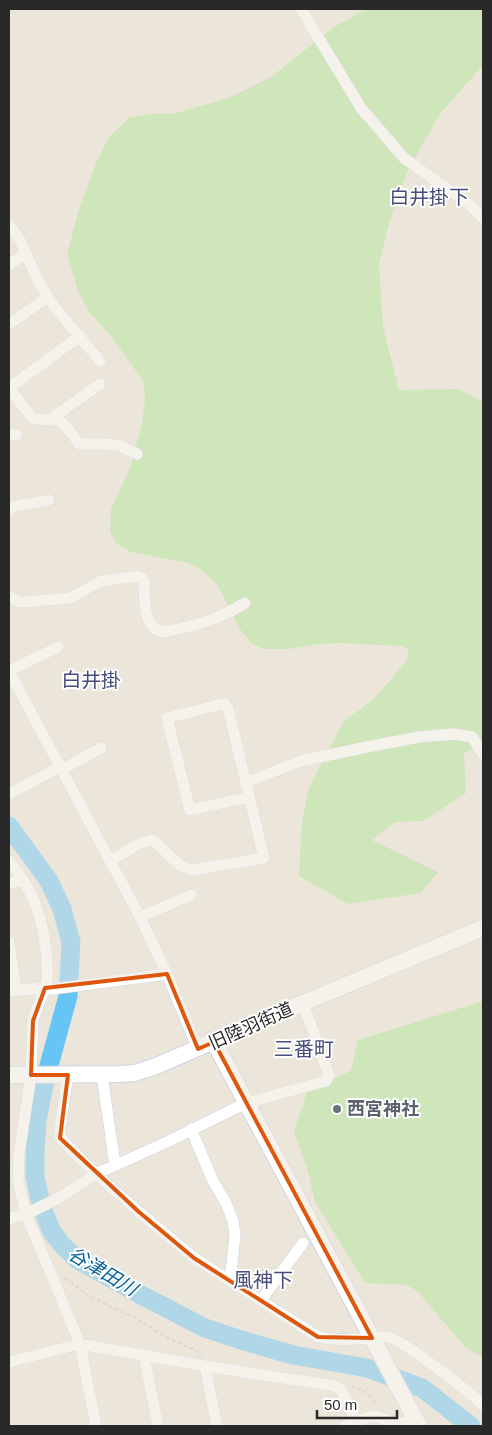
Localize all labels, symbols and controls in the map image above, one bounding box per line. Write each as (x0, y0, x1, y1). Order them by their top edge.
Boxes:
district label: 白井掛下 (389, 186, 469, 208)
district label: 白井掛 (61, 669, 121, 691)
street label: 旧陸羽街道 (206, 999, 296, 1053)
district label: 三番町 (274, 1038, 334, 1060)
place label: 西宮神社 (347, 1099, 419, 1119)
marker: 西宮神社 (331, 1103, 343, 1115)
water label: 谷津田川 (65, 1243, 142, 1301)
district label: 風神下 (233, 1269, 293, 1291)
scale bar (317, 1388, 397, 1420)
text: 50 m (324, 1396, 357, 1413)

